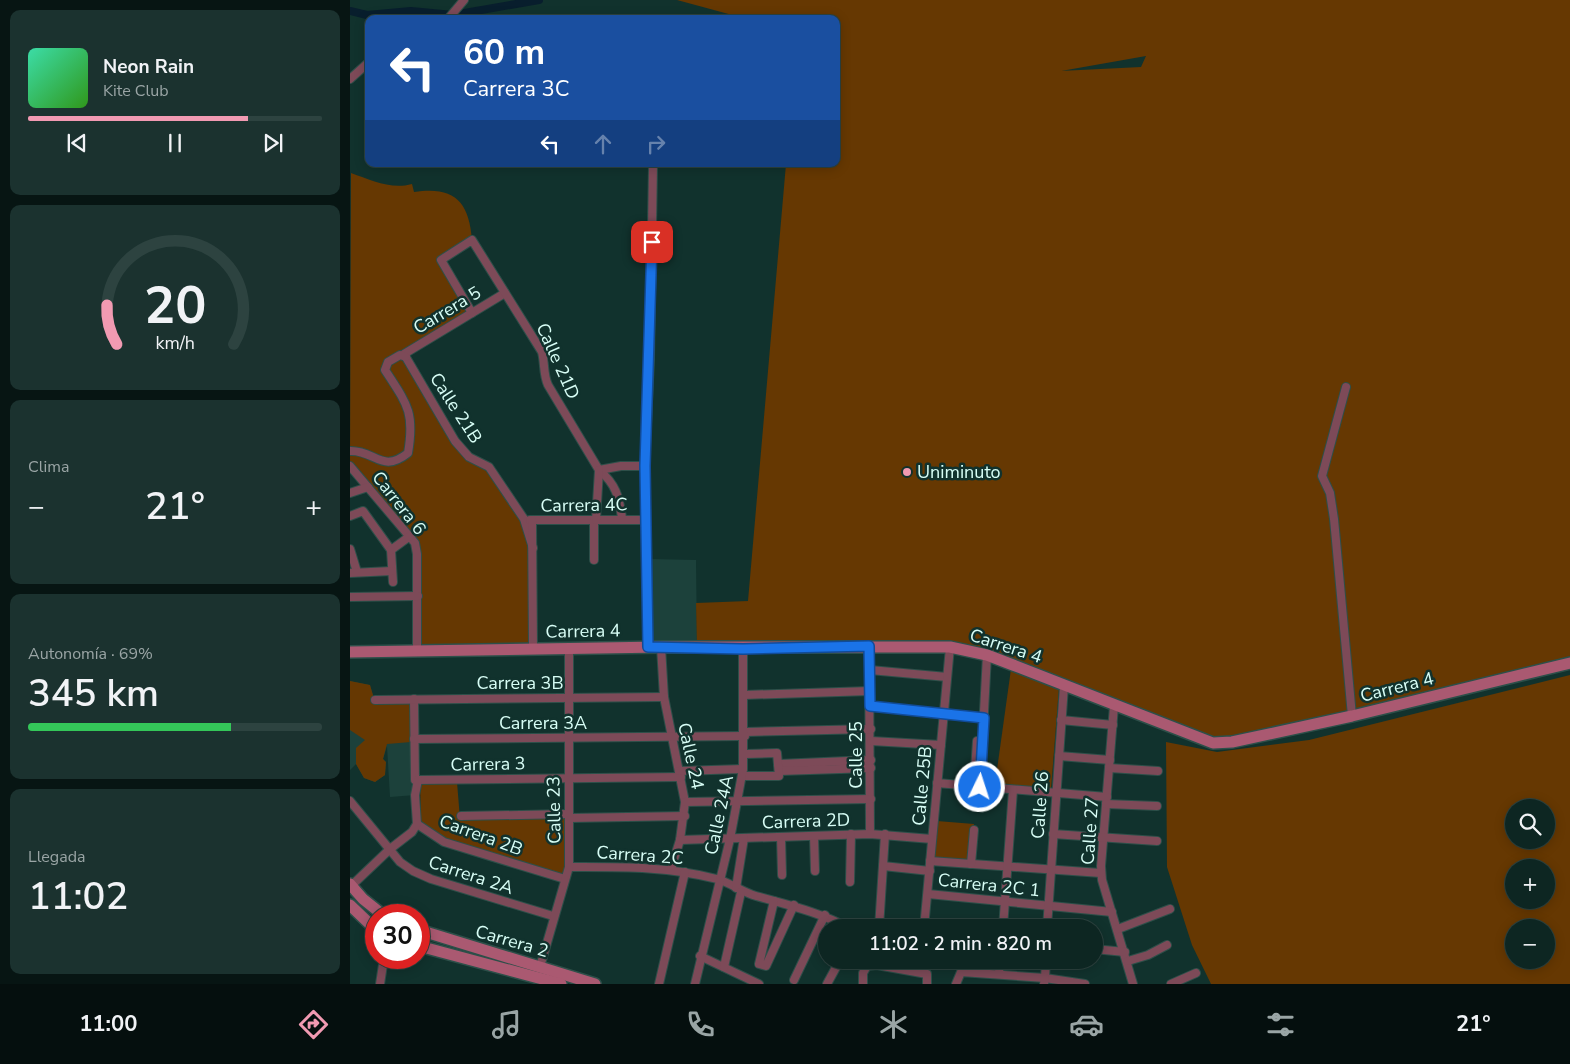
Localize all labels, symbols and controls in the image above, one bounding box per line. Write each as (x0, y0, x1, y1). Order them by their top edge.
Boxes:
text: 60 m (463, 29, 545, 76)
icon: left (380, 35, 445, 100)
text: Neon Rain (103, 54, 194, 80)
text: Carrera 3C (463, 74, 570, 104)
text: Kite Club (103, 80, 169, 102)
icon: previous (63, 129, 91, 157)
icon: pause (161, 129, 189, 157)
icon: next (259, 129, 287, 157)
icon: left (536, 130, 564, 158)
icon: ahead (589, 130, 617, 158)
icon: right (642, 130, 670, 158)
pin (631, 221, 673, 263)
icon: arrive (638, 228, 666, 256)
text: 20 (144, 270, 206, 341)
street label: Carrera 5 (409, 280, 485, 340)
street label: Calle 21D (531, 319, 585, 403)
text: km/h (155, 331, 195, 355)
street label: Calle 21B (424, 368, 488, 448)
text: Clima (28, 456, 69, 478)
place label: Uniminuto (917, 460, 1001, 484)
street label: Carrera 6 (366, 466, 432, 540)
marker: Uniminuto (901, 466, 913, 478)
text: 21° (145, 481, 205, 532)
text: − (28, 488, 45, 526)
text: + (305, 488, 322, 526)
street label: Carrera 4C (540, 492, 628, 518)
street label: Carrera 4 (545, 618, 621, 644)
street label: Carrera 4 (967, 623, 1046, 669)
text: Autonomía · 69% (28, 643, 153, 665)
street label: Carrera 4 (1358, 666, 1436, 708)
text: 345 km (28, 668, 159, 719)
street label: Carrera 3B (476, 671, 564, 695)
street label: Carrera 3A (499, 711, 587, 735)
street label: Calle 24 (672, 720, 710, 792)
street label: Calle 25 (844, 721, 868, 789)
street label: Calle 25B (907, 745, 937, 827)
street label: Carrera 3 (450, 751, 526, 777)
position arrow (953, 760, 1005, 812)
street label: Calle 26 (1026, 770, 1054, 840)
street label: Calle 24A (699, 773, 739, 857)
street label: Calle 23 (541, 776, 567, 844)
street label: Calle 27 (1076, 796, 1104, 866)
map controls (1505, 799, 1555, 969)
button: search (1505, 799, 1555, 849)
street label: Carrera 2D (761, 807, 851, 835)
street label: Carrera 2B (436, 809, 526, 861)
street label: Carrera 2C (596, 840, 684, 870)
text: Llegada (28, 846, 86, 868)
street label: Carrera 2A (425, 850, 517, 900)
button: + (1505, 859, 1555, 909)
street label: Carrera 2C 1 (937, 868, 1041, 902)
text: 11:02 (28, 871, 128, 922)
speed limit sign: 30 (365, 904, 430, 969)
street label: Carrera 2 (473, 919, 551, 963)
button: − (1505, 919, 1555, 969)
text: 11:02 · 2 min · 820 m (869, 931, 1052, 957)
icon: directions (296, 1007, 331, 1042)
icon: music (489, 1007, 524, 1042)
icon: phone (683, 1007, 718, 1042)
icon: climate (876, 1007, 911, 1042)
icon: car (1069, 1007, 1104, 1042)
icon: filters (1263, 1007, 1298, 1042)
text: 11:00 (79, 1009, 137, 1039)
text: 21° (1456, 1009, 1491, 1039)

